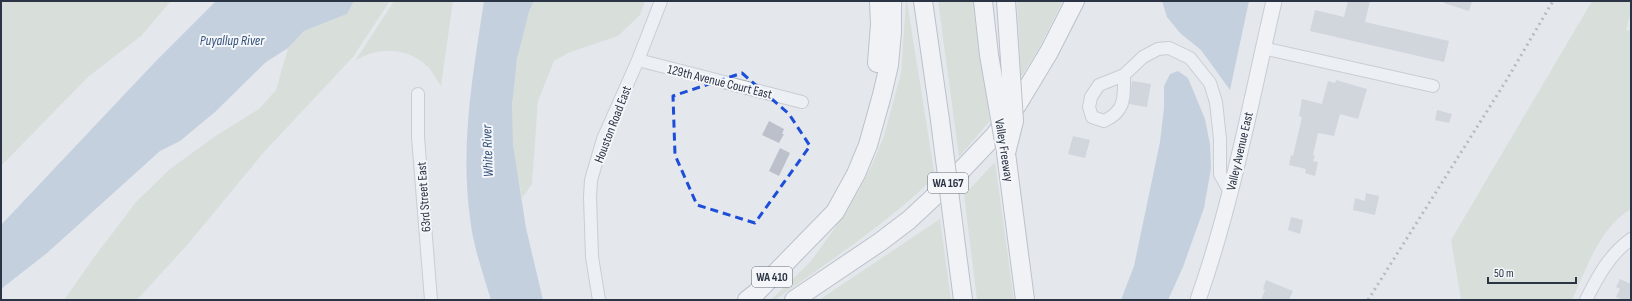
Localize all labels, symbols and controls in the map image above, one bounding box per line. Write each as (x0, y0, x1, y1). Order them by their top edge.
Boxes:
water label: Puyallup River (200, 32, 265, 49)
street label: 129th Avenue Court East (666, 61, 774, 103)
street label: Houston Road East (591, 83, 635, 165)
street label: Valley Avenue East (1223, 110, 1257, 192)
street label: Valley Freeway (991, 118, 1017, 183)
water label: White River (478, 123, 497, 178)
street label: 63rd Street East (414, 161, 434, 233)
road number: WA 167 (928, 173, 968, 193)
scale bar (1488, 259, 1576, 285)
text: 50 m (1494, 266, 1514, 281)
road number: WA 410 (752, 267, 792, 287)

